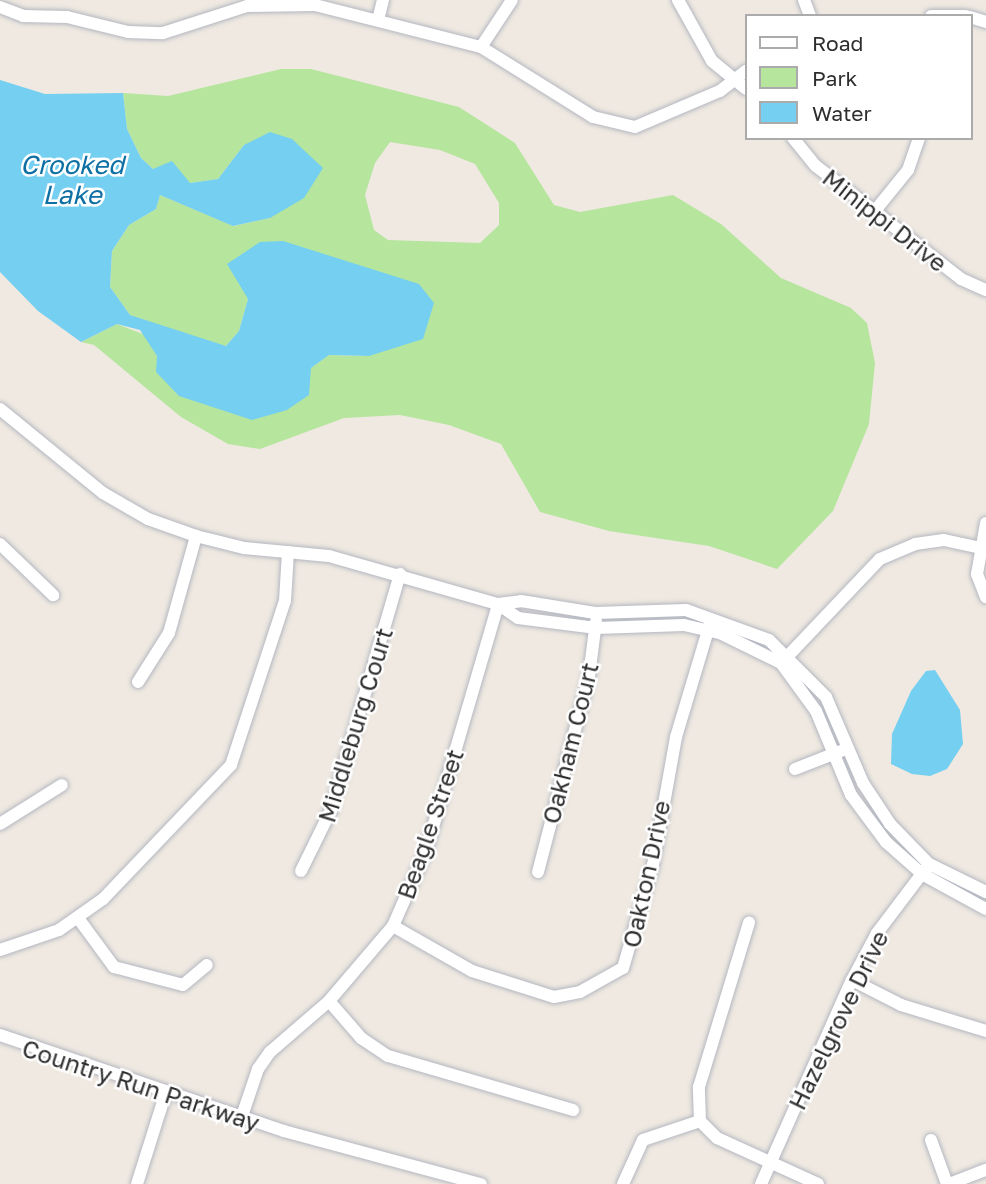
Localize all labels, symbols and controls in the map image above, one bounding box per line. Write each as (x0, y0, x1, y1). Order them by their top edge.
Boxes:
legend (744, 14, 972, 140)
text: Road (812, 30, 863, 56)
text: Park (812, 65, 857, 91)
text: Water (812, 100, 872, 126)
water label: Crooked Lake (20, 149, 124, 210)
street label: Minippi Drive (817, 163, 953, 277)
street label: Middleburg Court (312, 624, 398, 826)
street label: Oakham Court (536, 659, 604, 827)
street label: Beagle Street (391, 745, 469, 903)
street label: Oakton Drive (616, 798, 676, 950)
street label: Hazelgrove Drive (782, 926, 894, 1114)
street label: Country Run Parkway (19, 1033, 263, 1137)

